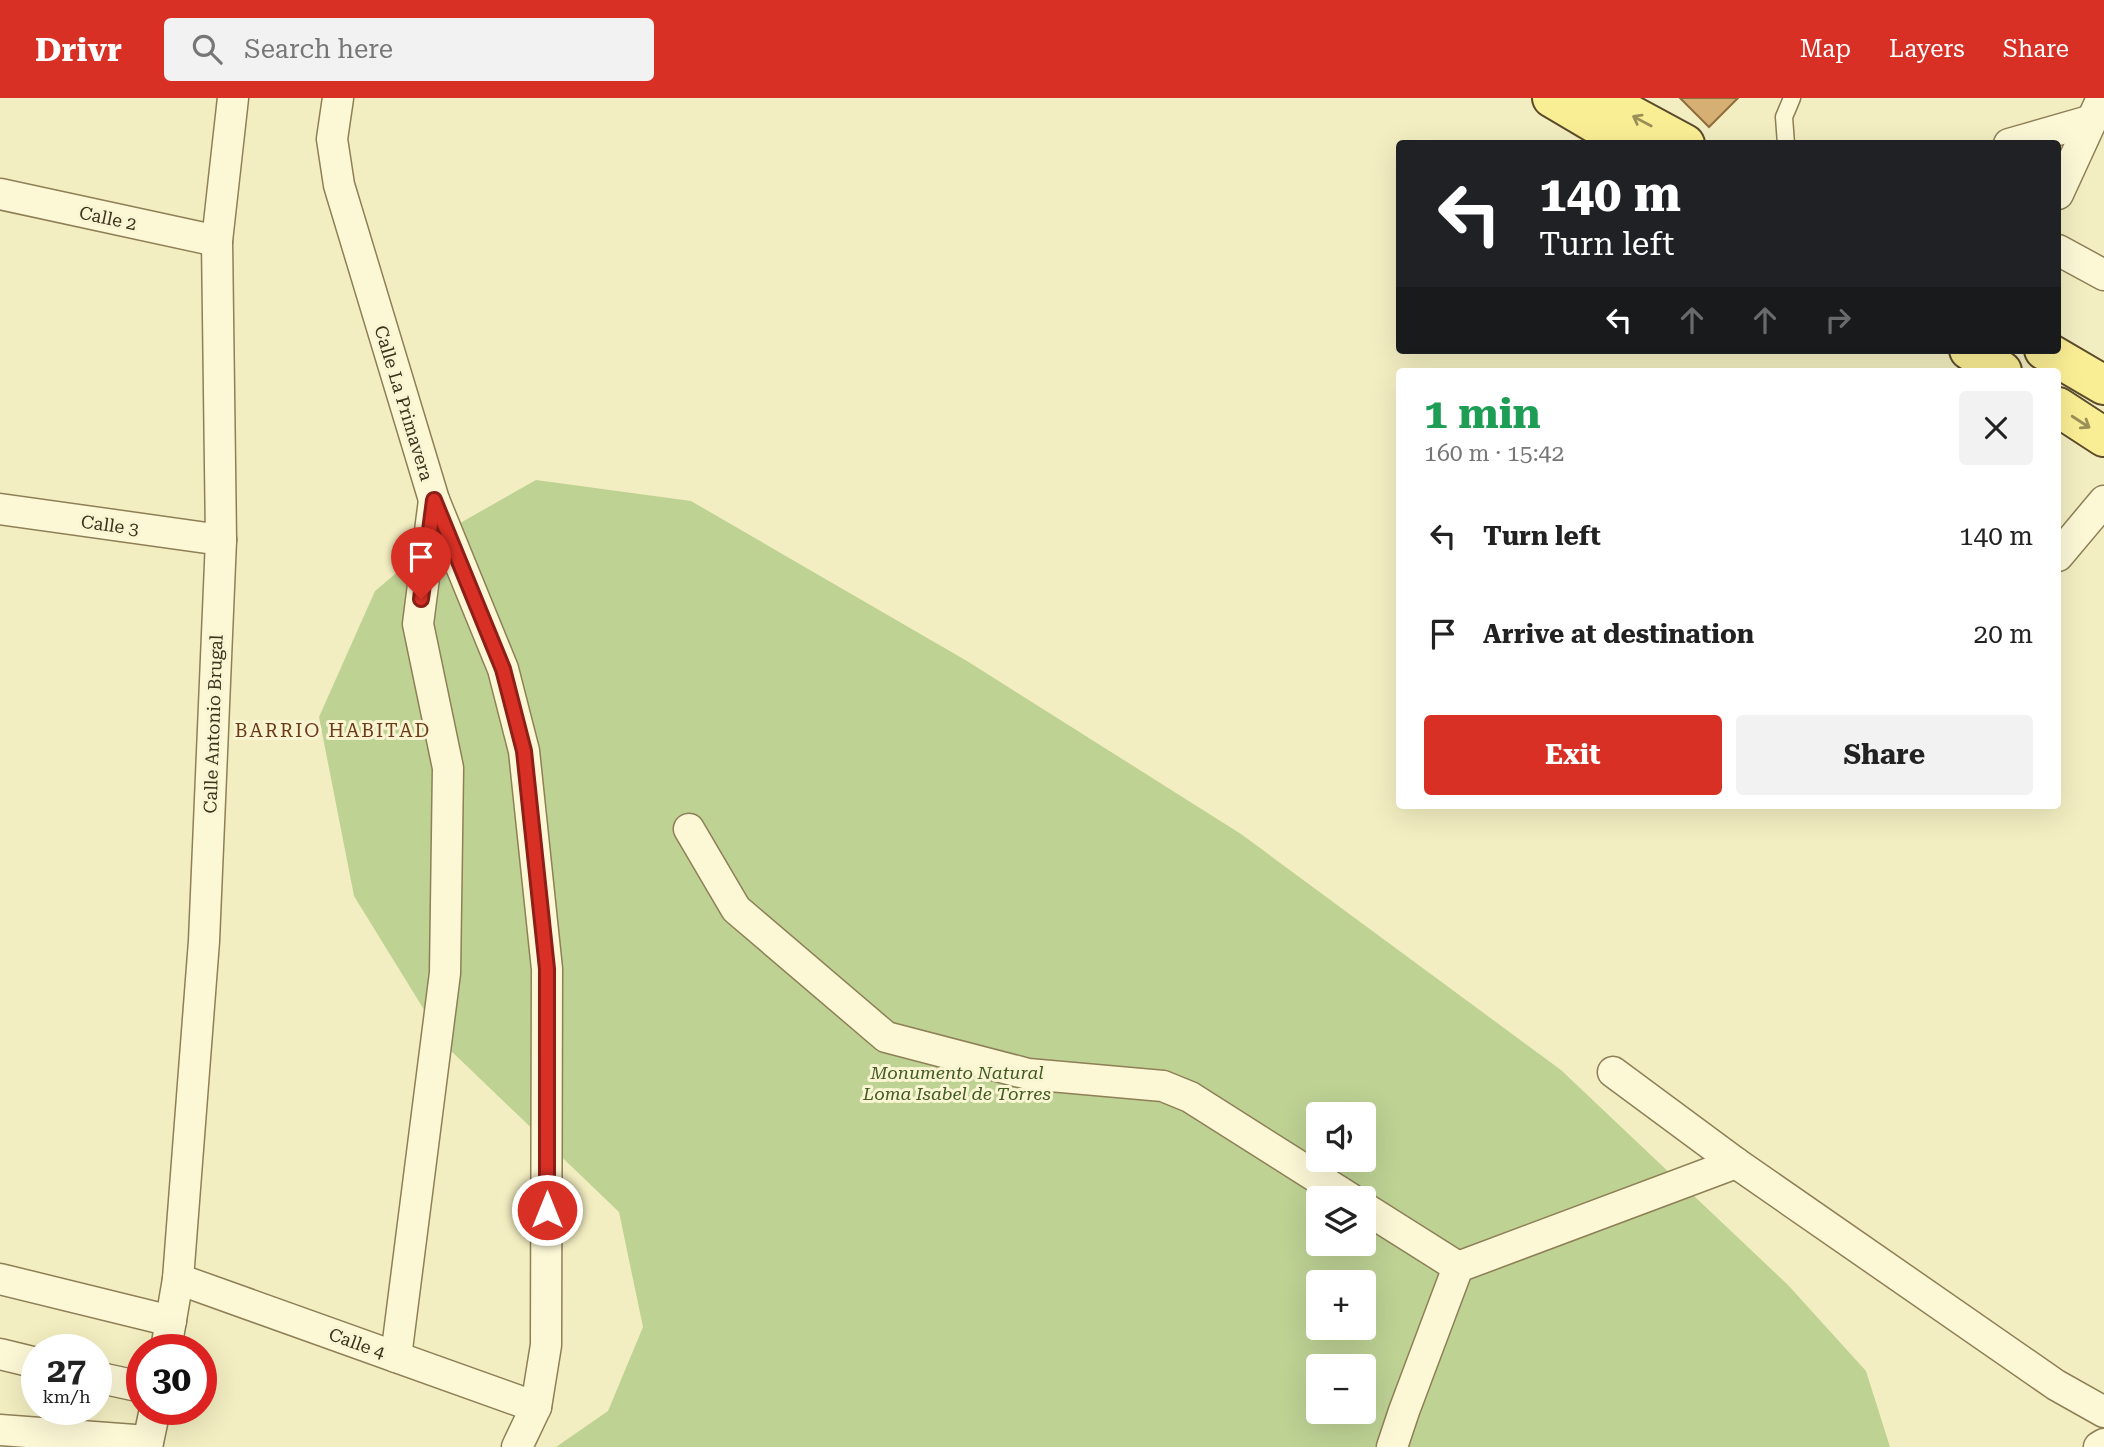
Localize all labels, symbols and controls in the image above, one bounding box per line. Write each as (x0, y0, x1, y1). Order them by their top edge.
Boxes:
search box (164, 18, 654, 81)
text: Drivr (35, 30, 122, 69)
icon: search (188, 30, 226, 68)
text: Search here (244, 34, 393, 64)
text: Map (1800, 35, 1851, 63)
text: Layers (1889, 35, 1965, 63)
text: Share (2003, 35, 2069, 63)
one-way arrow (1632, 114, 1653, 127)
text: 140 m (1539, 166, 1681, 223)
icon: left (1424, 168, 1515, 259)
street label: Calle 2 (77, 202, 139, 234)
text: Turn left (1539, 225, 1674, 263)
icon: left (1600, 301, 1638, 339)
icon: ahead (1673, 301, 1711, 339)
icon: ahead (1746, 301, 1784, 339)
icon: right (1819, 301, 1857, 339)
street label: Calle La Primavera (370, 323, 438, 483)
text: 1 min (1424, 389, 1541, 438)
button: close (1959, 391, 2033, 465)
one-way arrow (2071, 415, 2090, 429)
text: 160 m · 15:42 (1424, 440, 1564, 467)
street label: Calle 3 (80, 511, 140, 539)
icon: left (1424, 517, 1462, 555)
text: Turn left (1483, 521, 1601, 551)
text: 140 m (1959, 521, 2033, 551)
pin (391, 527, 451, 599)
icon: arrive (402, 538, 440, 576)
icon: arrive (1424, 615, 1462, 653)
text: Arrive at destination (1483, 619, 1754, 649)
text: 20 m (1974, 619, 2033, 649)
street label: Calle Antonio Brugal (199, 634, 227, 814)
button: Exit (1424, 715, 1722, 795)
button: Share (1736, 715, 2033, 795)
district label: BARRIO HABITAD (235, 719, 431, 742)
park label: Monumento Natural Loma Isabel de Torres (862, 1062, 1051, 1104)
map controls (1306, 1102, 1376, 1424)
button: sound (1306, 1102, 1376, 1172)
position arrow (510, 1173, 584, 1247)
button: layers (1306, 1186, 1376, 1256)
button: + (1306, 1270, 1376, 1340)
street label: Calle 4 (326, 1323, 388, 1363)
speed limit sign: 30 (126, 1334, 217, 1425)
text: 27 (47, 1350, 86, 1391)
button: − (1306, 1354, 1376, 1424)
text: km/h (42, 1386, 91, 1407)

